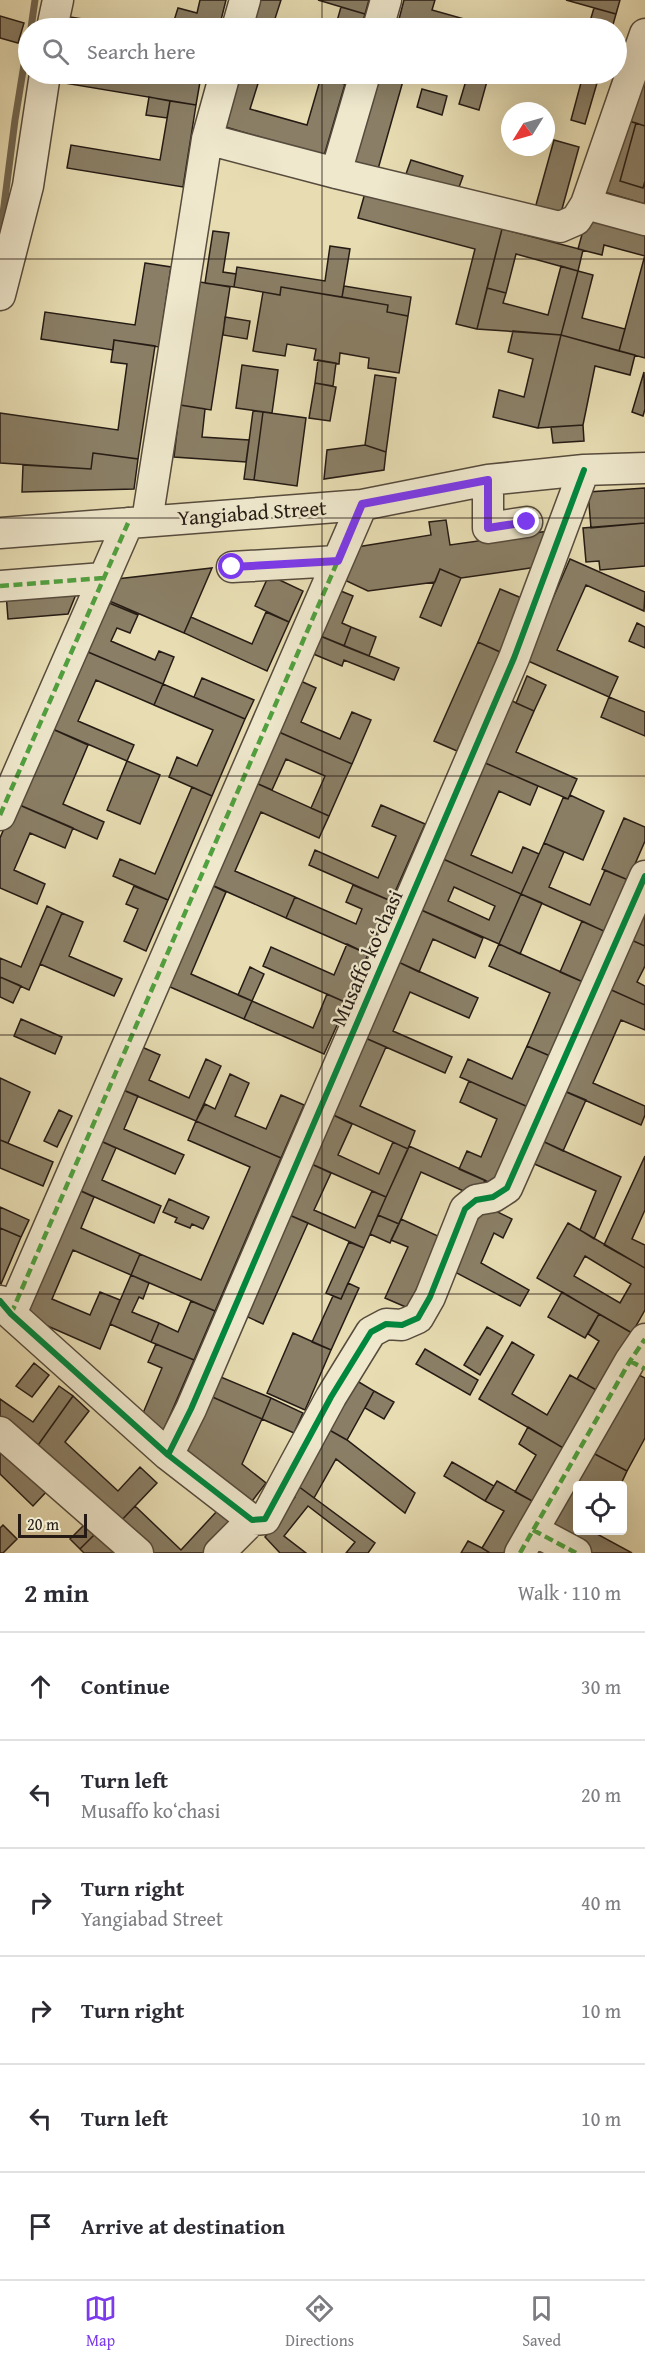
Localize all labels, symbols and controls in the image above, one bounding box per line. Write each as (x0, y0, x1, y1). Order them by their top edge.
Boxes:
search box (18, 18, 627, 84)
icon: search (39, 35, 72, 68)
text: Search here (87, 35, 196, 67)
north arrow (501, 102, 555, 156)
street label: Yangiabad Street (177, 492, 328, 533)
route end (513, 508, 539, 534)
route start (218, 553, 244, 579)
street label: Musaffo koʻchasi (323, 885, 410, 1031)
map controls (573, 1481, 627, 1535)
button: locate (573, 1481, 627, 1535)
scale bar (18, 1511, 87, 1538)
text: 20 m (27, 1512, 59, 1536)
text: 2 min (24, 1573, 89, 1612)
text: Walk · 110 m (518, 1578, 621, 1607)
icon: ahead (24, 1670, 57, 1703)
text: Continue (81, 1670, 170, 1702)
text: 30 m (581, 1672, 621, 1701)
text: Turn left (81, 1764, 168, 1796)
icon: left (24, 1778, 57, 1811)
text: 20 m (581, 1780, 621, 1809)
text: Musaffo koʻchasi (81, 1796, 220, 1825)
text: Turn right (81, 1872, 184, 1904)
icon: right (24, 1886, 57, 1919)
text: 40 m (581, 1888, 621, 1917)
text: Yangiabad Street (81, 1904, 223, 1933)
icon: right (24, 1994, 57, 2027)
text: Turn right (81, 1994, 184, 2026)
text: 10 m (581, 1996, 621, 2025)
icon: left (24, 2102, 57, 2135)
text: Turn left (81, 2102, 168, 2134)
text: 10 m (581, 2104, 621, 2133)
icon: arrive (24, 2210, 57, 2243)
text: Arrive at destination (81, 2210, 285, 2242)
tab: Map (84, 2292, 117, 2352)
tab: Directions (285, 2292, 354, 2352)
tab: Saved (522, 2292, 561, 2352)

